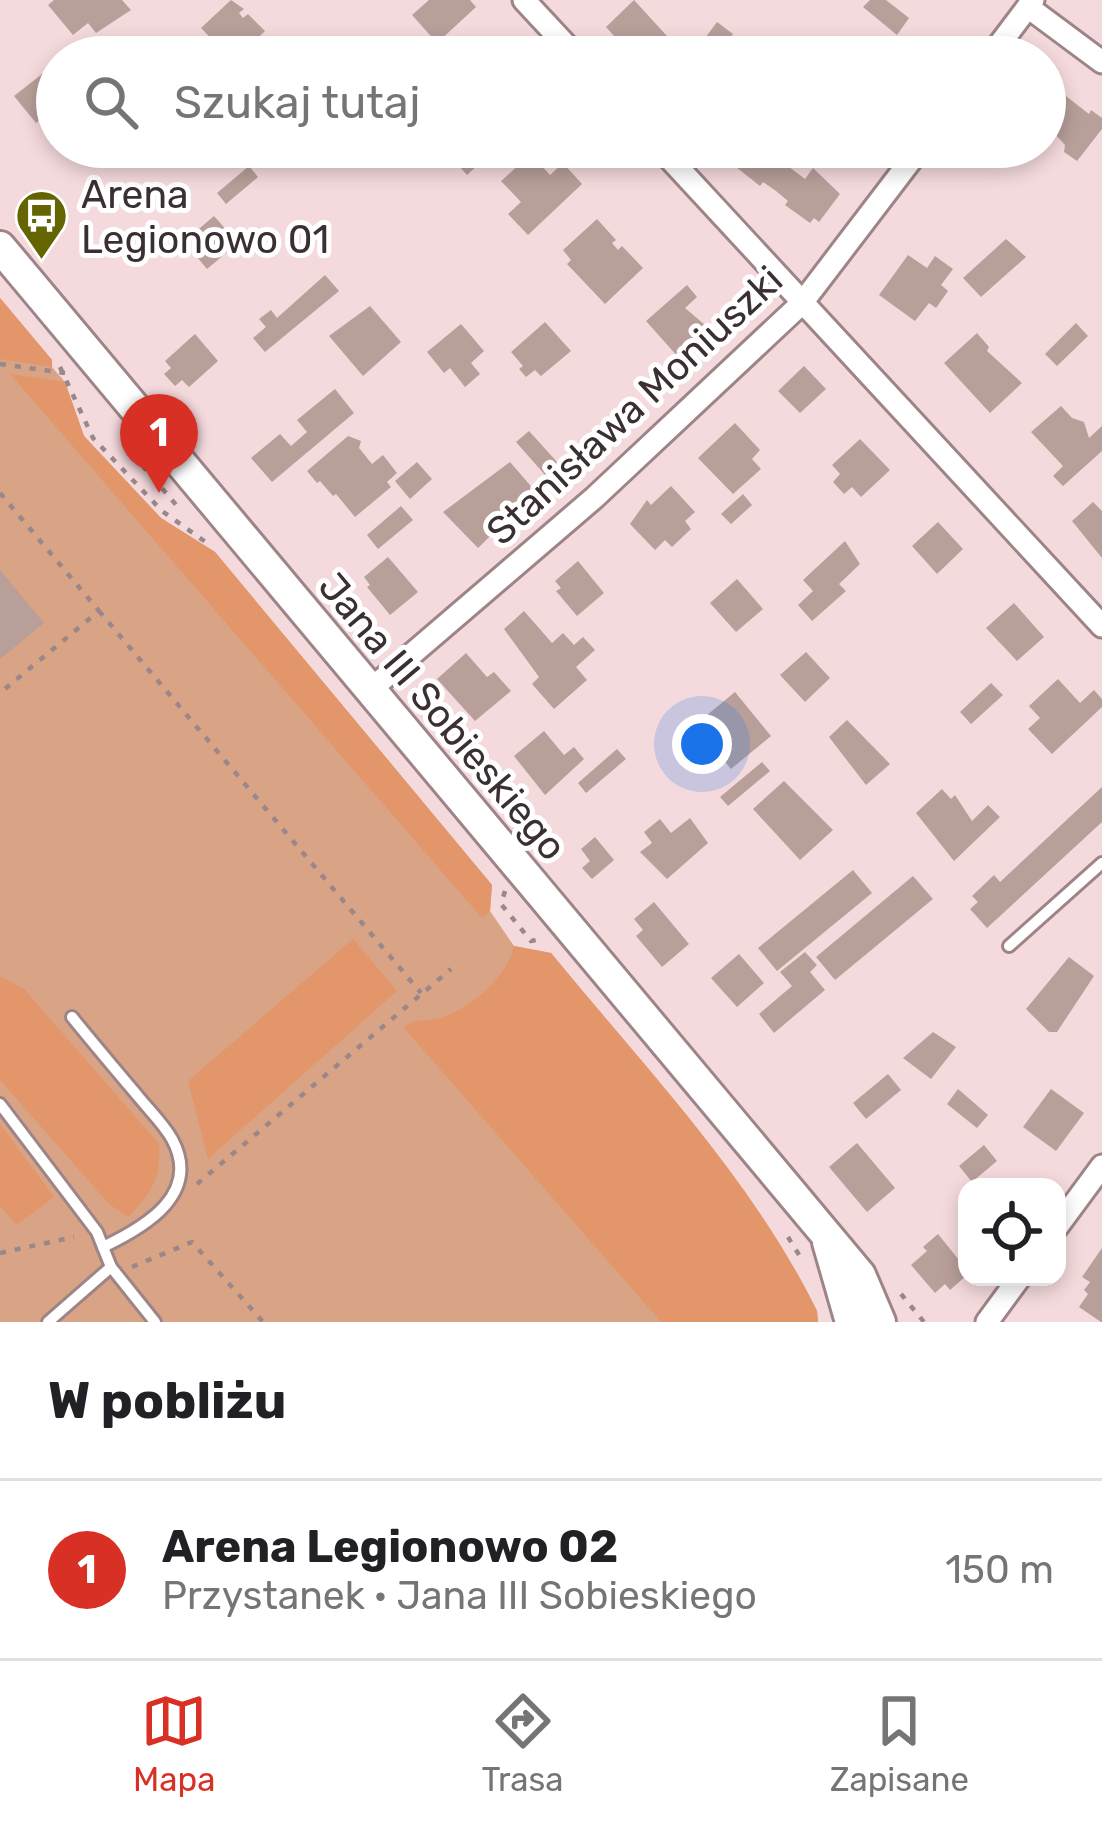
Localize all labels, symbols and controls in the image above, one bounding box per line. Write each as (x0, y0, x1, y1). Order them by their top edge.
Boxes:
search box (36, 36, 1066, 168)
icon: search (78, 69, 144, 135)
text: Szukaj tutaj (174, 76, 421, 129)
place label: Arena Legionowo 01 (81, 172, 329, 263)
bus stop icon: Arena Legionowo 01 (14, 188, 70, 262)
street label: Stanisława Moniuszki (477, 257, 792, 555)
pin: 1 (120, 394, 198, 493)
street label: Jana III Sobieskiego (309, 564, 576, 869)
your location (672, 714, 732, 774)
map controls (958, 1178, 1066, 1286)
button: locate (958, 1178, 1066, 1286)
text: W pobliżu (48, 1370, 286, 1431)
text: Arena Legionowo 02 (162, 1520, 618, 1573)
text: 1 (77, 1547, 97, 1593)
text: 150 m (945, 1547, 1054, 1593)
text: Przystanek · Jana III Sobieskiego (162, 1573, 757, 1619)
tab: Mapa (133, 1688, 215, 1799)
tab: Trasa (482, 1688, 564, 1799)
tab: Zapisane (830, 1688, 969, 1799)

